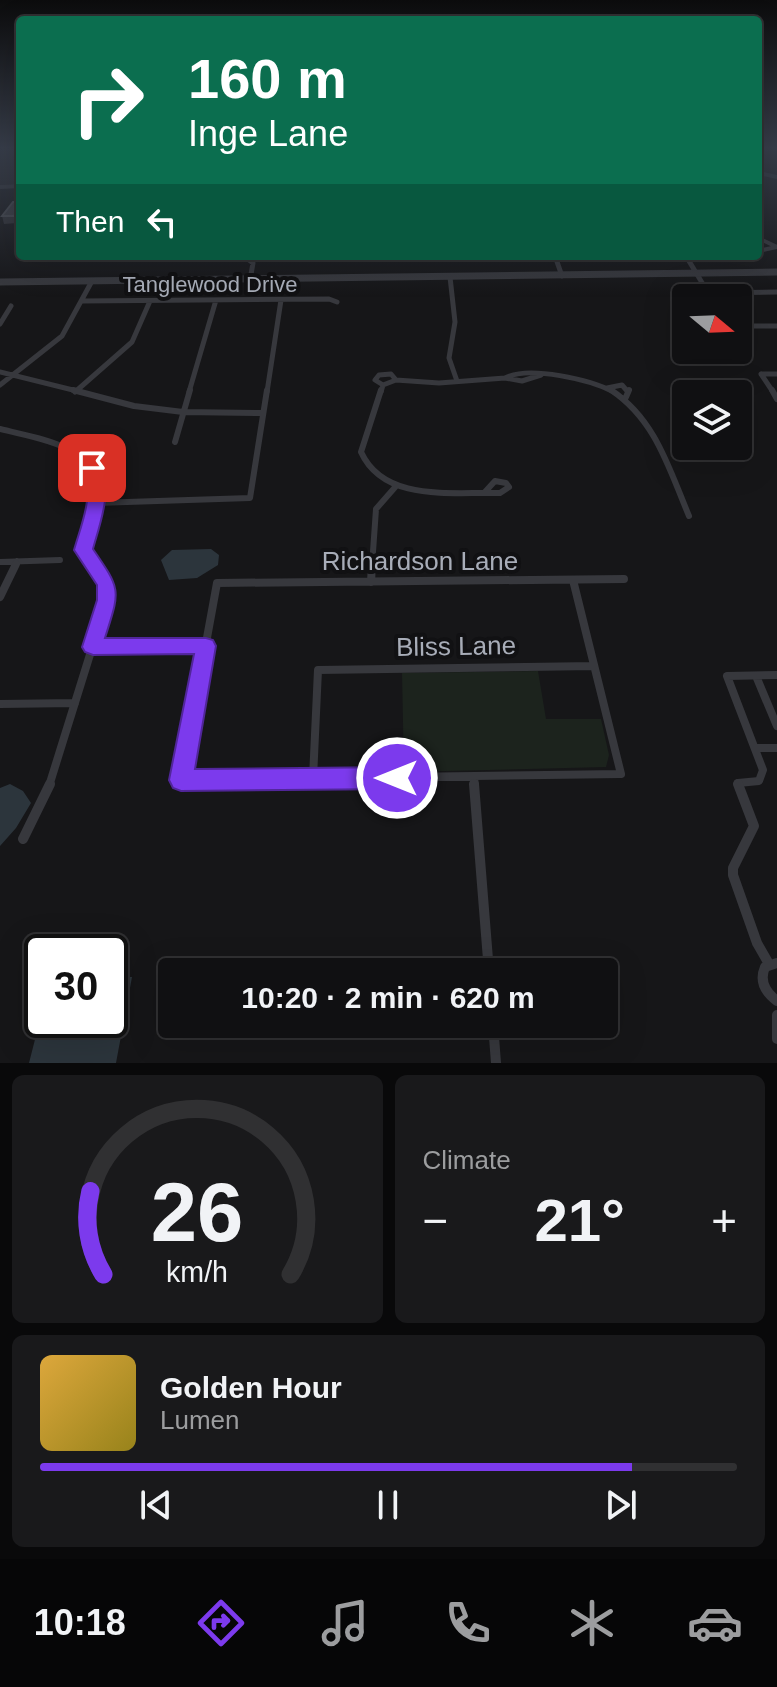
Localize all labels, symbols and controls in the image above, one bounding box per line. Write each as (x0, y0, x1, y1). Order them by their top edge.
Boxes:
text: 160 m (188, 47, 347, 110)
icon: right (56, 48, 160, 152)
text: Inge Lane (188, 113, 348, 154)
icon: left (140, 200, 184, 244)
text: Then (56, 205, 124, 238)
street label: Tanglewood Drive (123, 272, 297, 297)
north arrow (672, 284, 752, 364)
map controls (672, 284, 752, 460)
button: layers (672, 380, 752, 460)
pin (58, 434, 126, 502)
icon: arrive (70, 446, 114, 490)
street label: Richardson Lane (322, 546, 518, 576)
street label: Bliss Lane (396, 630, 516, 662)
position arrow (355, 736, 439, 820)
speed limit sign: 30 (24, 934, 128, 1038)
text: 10:20 · 2 min · 620 m (241, 981, 535, 1014)
text: Climate (423, 1145, 511, 1175)
text: 26 (151, 1166, 244, 1259)
text: 21° (534, 1187, 625, 1254)
text: − (423, 1196, 448, 1245)
text: + (711, 1196, 737, 1245)
text: km/h (166, 1256, 228, 1288)
text: Golden Hour (160, 1371, 342, 1404)
text: Lumen (160, 1405, 240, 1435)
icon: previous (134, 1483, 178, 1527)
icon: pause (366, 1483, 410, 1527)
icon: next (599, 1483, 643, 1527)
icon: directions (193, 1595, 249, 1651)
icon: music (317, 1595, 373, 1651)
icon: phone (440, 1595, 496, 1651)
icon: climate (564, 1595, 620, 1651)
icon: car (687, 1595, 743, 1651)
text: 10:18 (34, 1602, 126, 1643)

